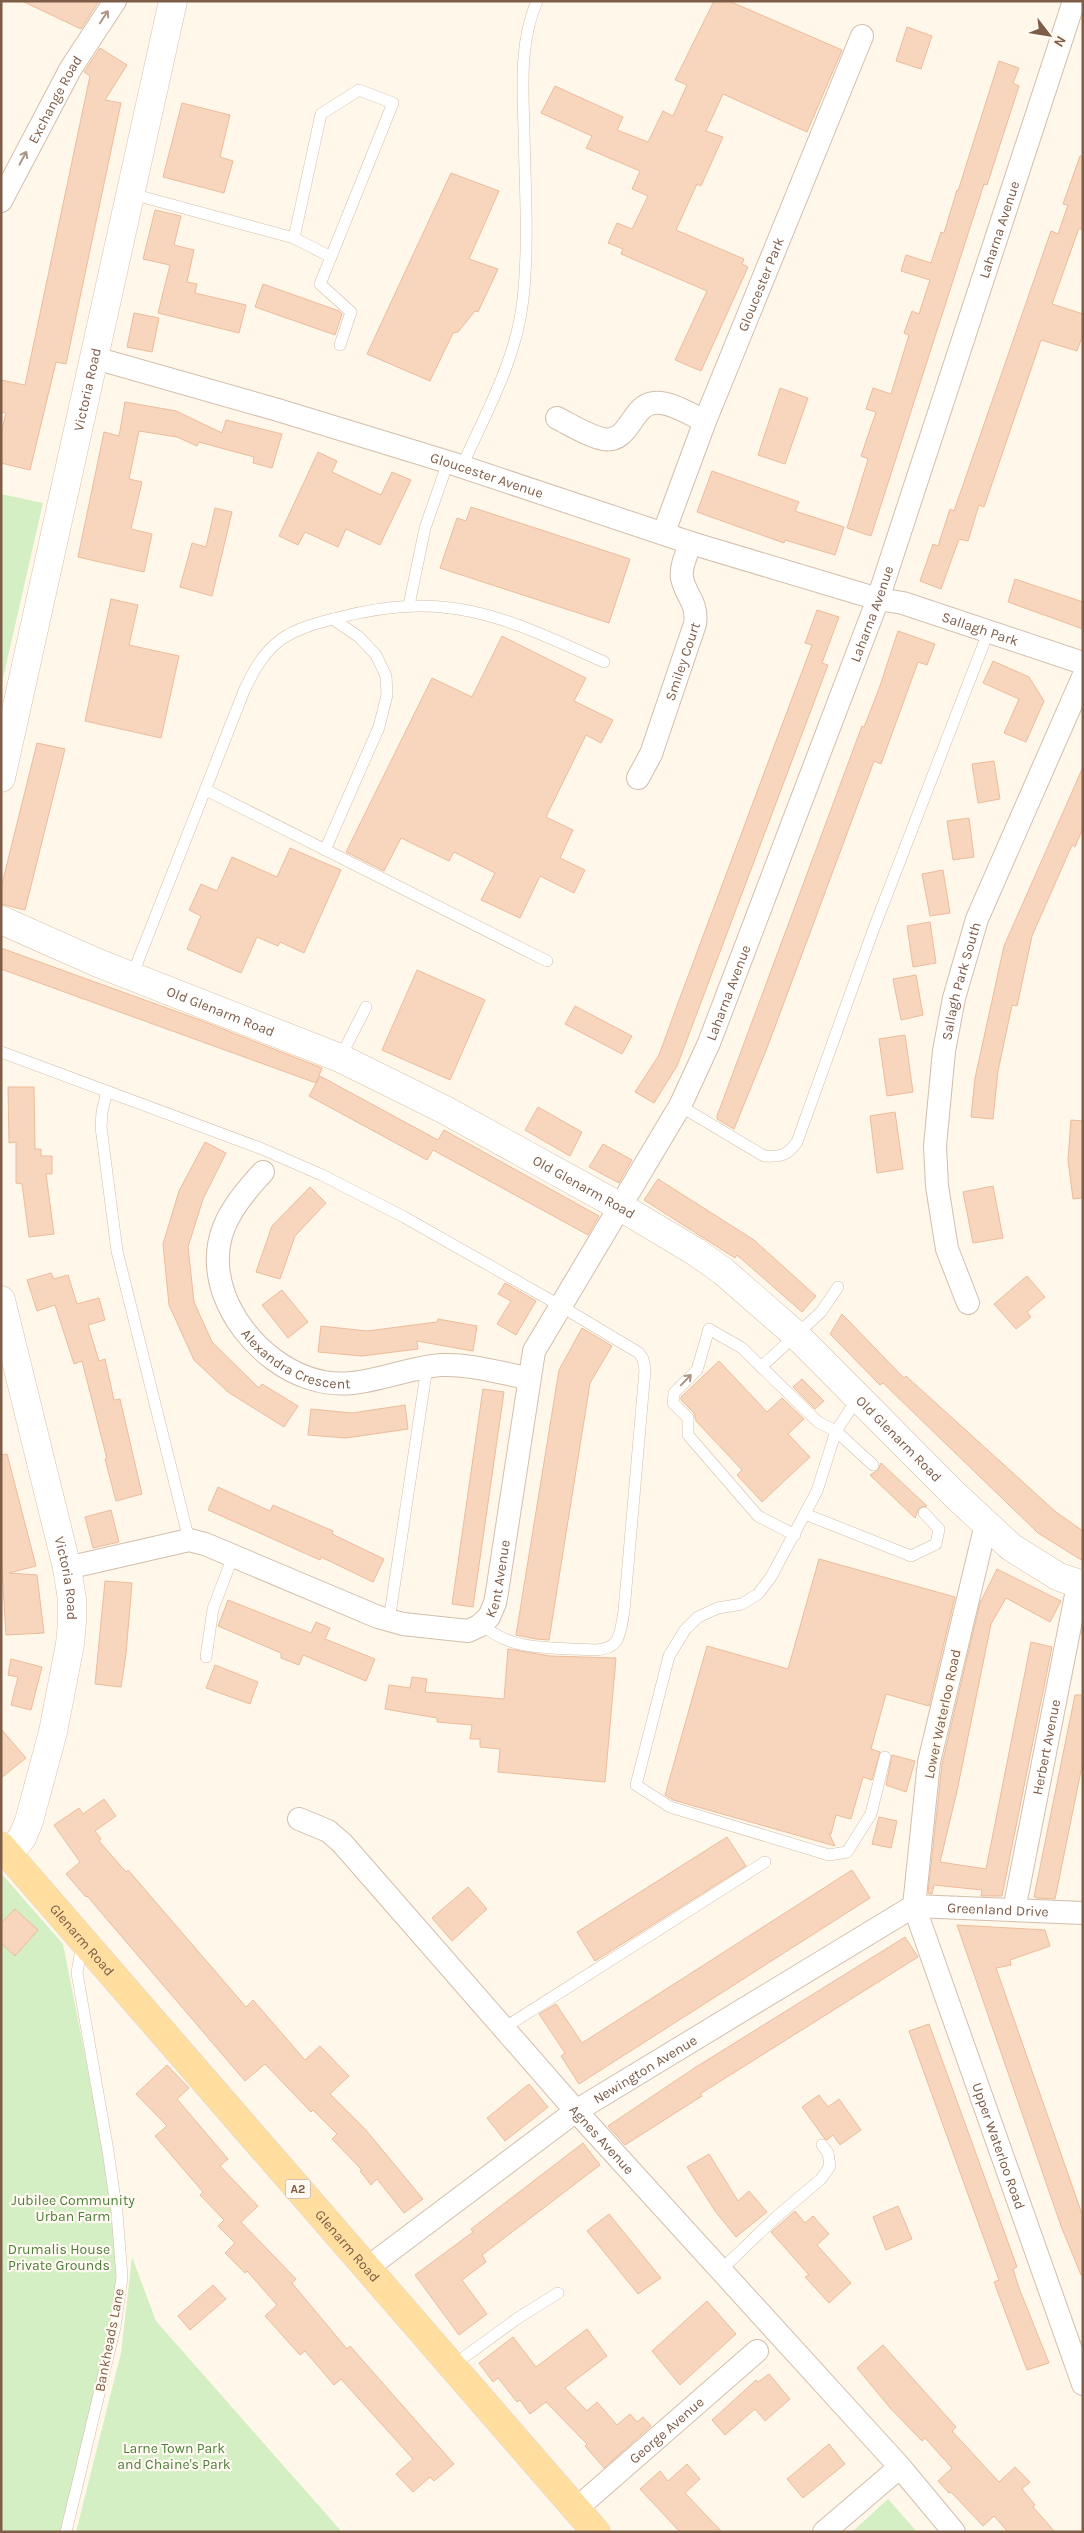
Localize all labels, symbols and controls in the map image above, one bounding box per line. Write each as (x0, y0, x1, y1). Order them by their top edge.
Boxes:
north arrow (1024, 10, 1074, 60)
one-way arrow (99, 11, 109, 25)
text: N (1050, 33, 1070, 50)
street label: Exchange Road (25, 52, 86, 147)
one-way arrow (19, 151, 28, 166)
street label: Laharna Avenue (976, 179, 1023, 280)
street label: Gloucester Park (734, 235, 788, 334)
street label: Victoria Road (70, 346, 105, 433)
street label: Gloucester Avenue (428, 449, 545, 502)
street label: Laharna Avenue (847, 564, 897, 665)
street label: Sallagh Park (939, 608, 1021, 650)
street label: Smiley Court (662, 620, 704, 703)
street label: Sallagh Park South (938, 920, 985, 1042)
street label: Laharna Avenue (703, 943, 755, 1043)
street label: Old Glenarm Road (164, 983, 277, 1041)
street label: Old Glenarm Road (529, 1152, 638, 1223)
street label: Alexandra Crescent (237, 1326, 351, 1393)
one-way arrow (680, 1374, 692, 1387)
street label: Old Glenarm Road (852, 1392, 945, 1486)
street label: Victoria Road (51, 1535, 80, 1620)
street label: Kent Avenue (482, 1539, 514, 1620)
street label: Lower Waterloo Road (920, 1648, 965, 1780)
street label: Herbert Avenue (1029, 1698, 1064, 1796)
street label: Greenland Drive (947, 1899, 1049, 1921)
street label: Glenarm Road (46, 1900, 118, 1980)
street label: Newington Avenue (590, 2032, 700, 2108)
street label: Upper Waterloo Road (968, 2080, 1029, 2212)
street label: Agnes Avenue (565, 2101, 638, 2178)
road number: A2 (286, 2180, 310, 2198)
park label: Jubilee Community Urban Farm (11, 2192, 135, 2225)
street label: Glenarm Road (311, 2206, 383, 2286)
park label: Drumalis House Private Grounds (8, 2241, 110, 2274)
street label: Bankheads Lane (91, 2287, 128, 2393)
street label: George Avenue (626, 2393, 707, 2468)
park label: Larne Town Park and Chaine's Park (117, 2440, 231, 2473)

